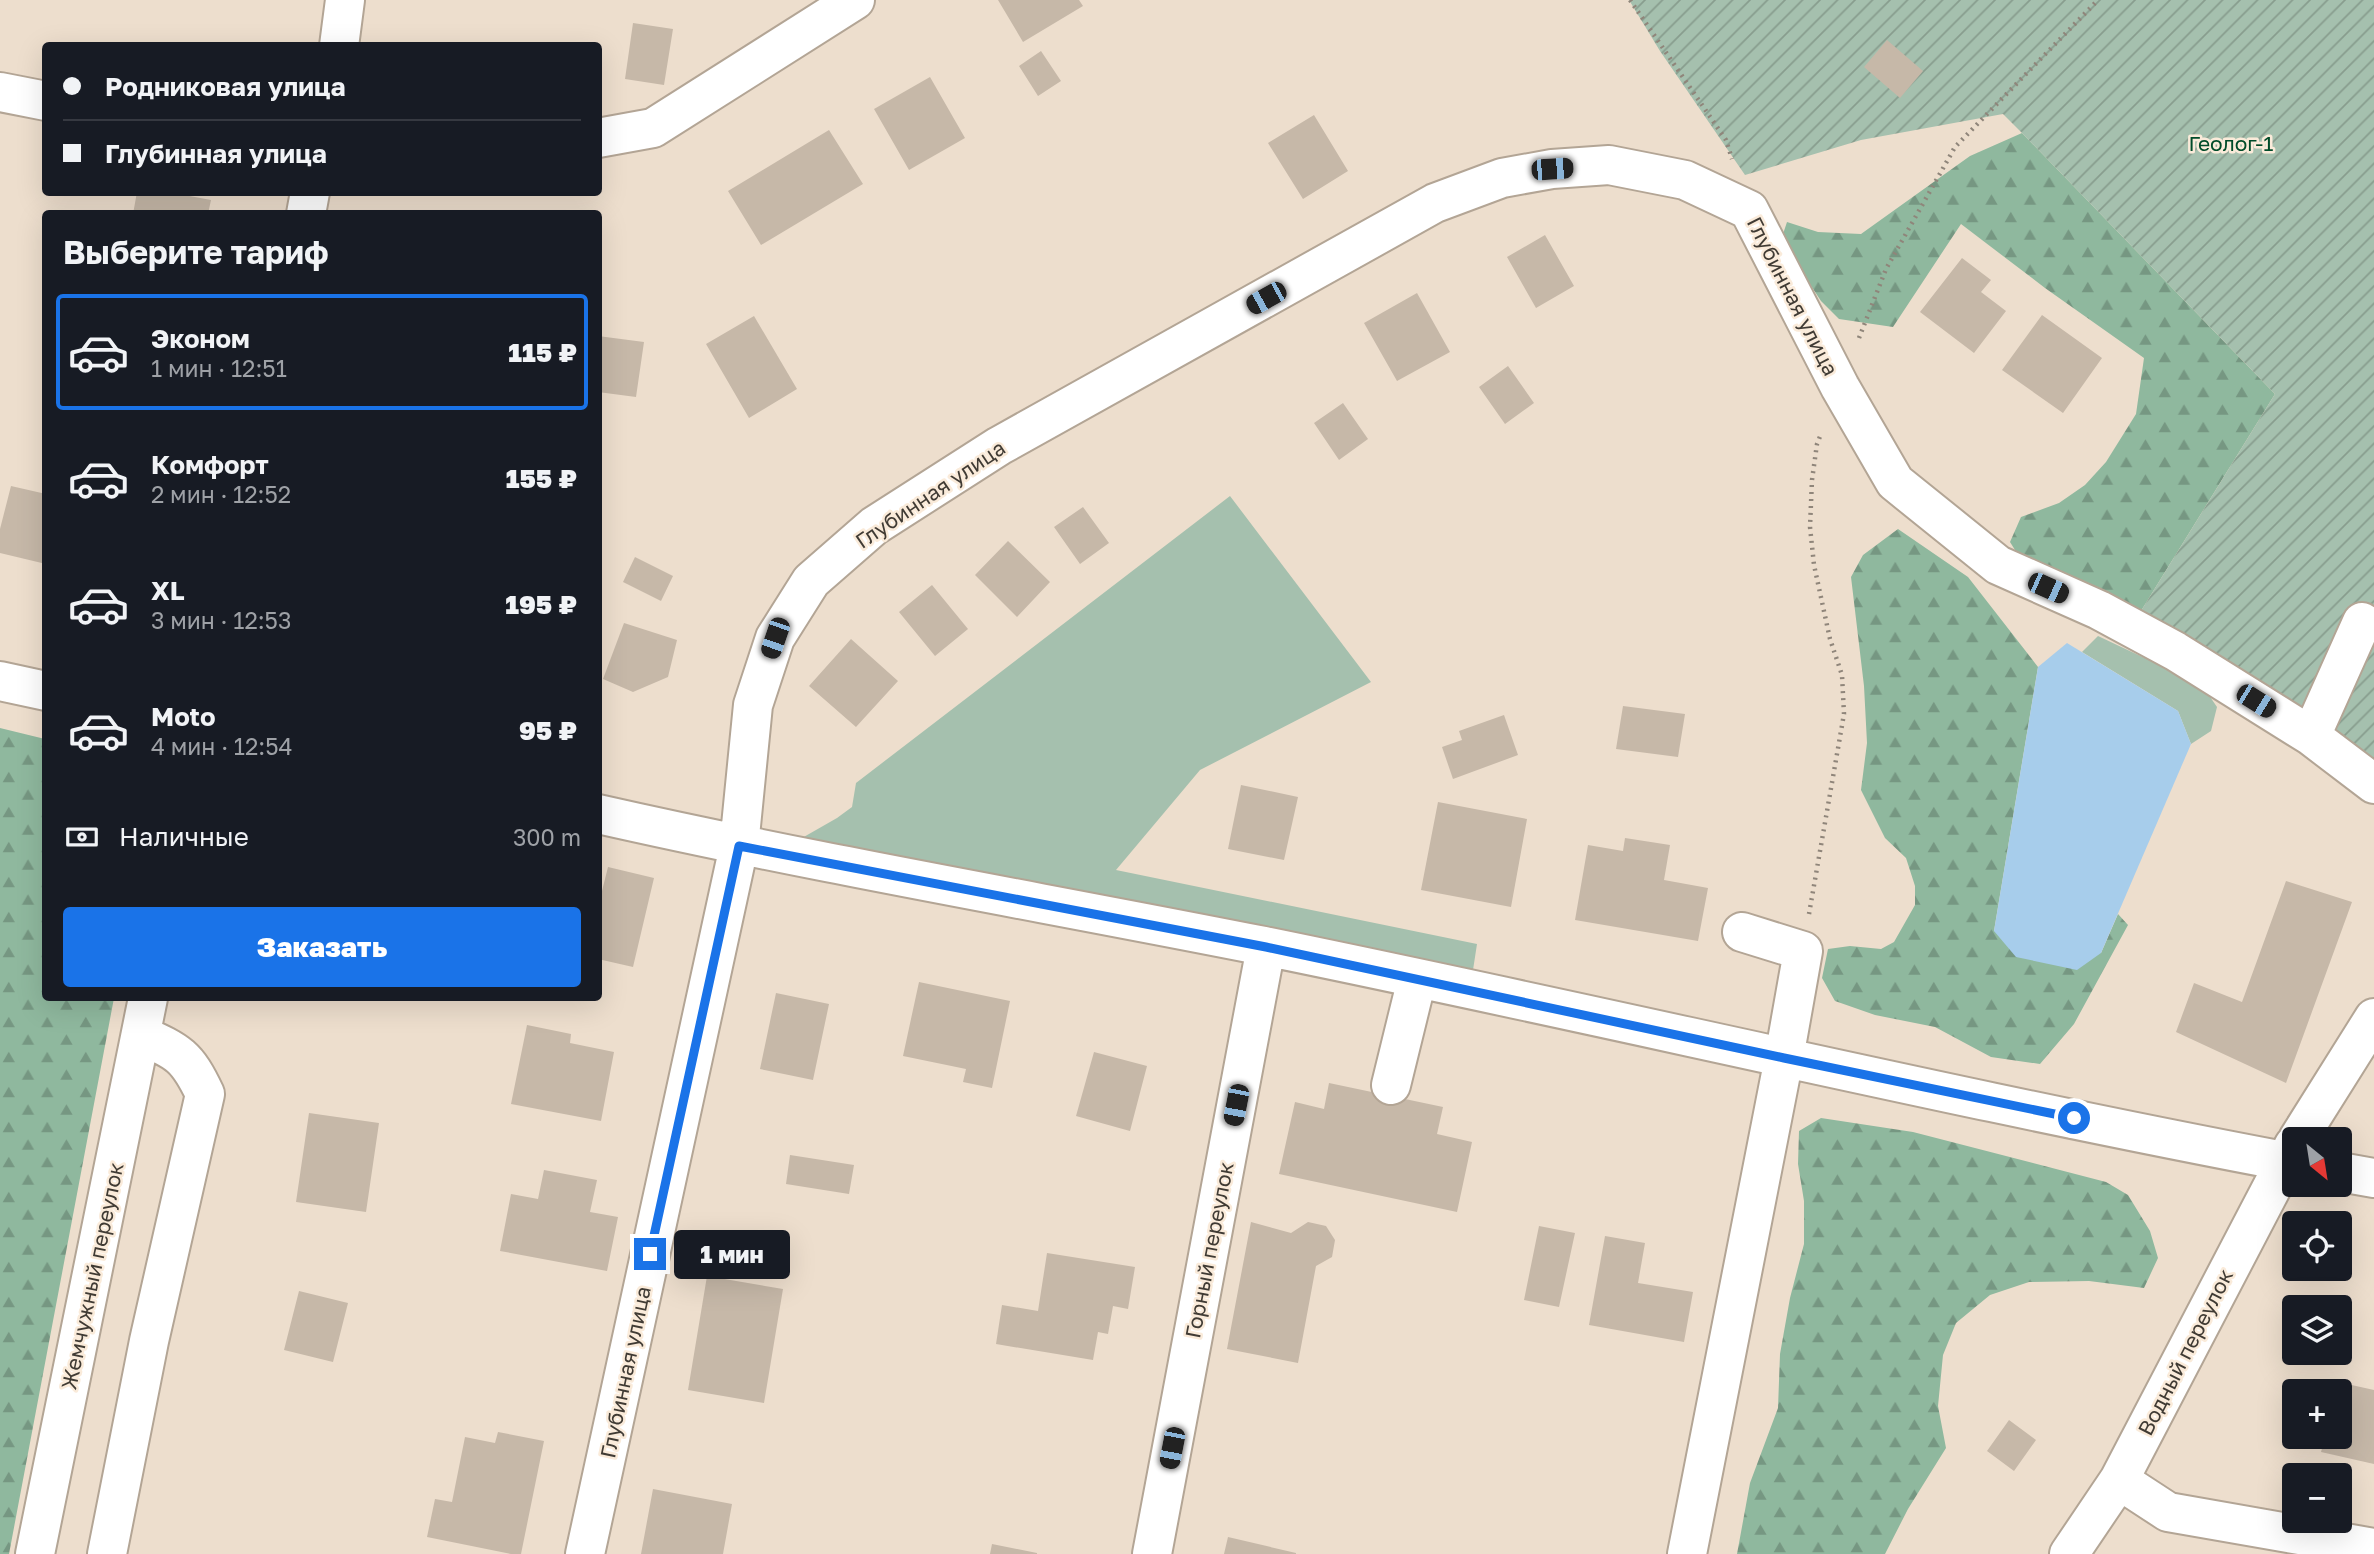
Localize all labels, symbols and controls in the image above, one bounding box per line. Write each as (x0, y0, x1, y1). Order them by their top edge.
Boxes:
text: Родниковая улица (105, 71, 346, 102)
park label: Геолог-1 (2188, 130, 2274, 156)
text: Глубинная улица (105, 138, 327, 169)
car (1531, 157, 1574, 181)
street label: Глубинная улица (1742, 212, 1844, 380)
text: Выберите тариф (63, 233, 329, 271)
car (1243, 279, 1290, 317)
icon: car (67, 321, 130, 384)
text: Эконом (151, 323, 250, 354)
text: 115 ₽ (508, 337, 577, 368)
text: 1 мин · 12:51 (151, 354, 287, 382)
street label: Глубинная улица (850, 434, 1010, 554)
icon: car (67, 447, 130, 510)
text: Комфорт (151, 449, 269, 480)
text: 155 ₽ (506, 463, 577, 494)
text: 2 мин · 12:52 (151, 480, 291, 508)
car (2025, 570, 2072, 606)
icon: car (67, 573, 130, 636)
text: XL (151, 575, 185, 606)
text: 195 ₽ (505, 589, 577, 620)
text: 3 мин · 12:53 (151, 606, 291, 634)
car (759, 615, 792, 661)
car (2233, 681, 2280, 721)
icon: car (67, 699, 130, 762)
text: Moto (151, 701, 216, 732)
text: 95 ₽ (519, 715, 577, 746)
text: 4 мин · 12:54 (151, 732, 293, 760)
icon: cash (63, 818, 101, 856)
text: Наличные (119, 821, 249, 852)
text: 300 m (513, 823, 581, 851)
button: Заказать (63, 907, 581, 987)
car (1222, 1082, 1251, 1128)
route start (2058, 1102, 2090, 1134)
north arrow (2282, 1127, 2352, 1197)
map controls (2282, 1127, 2352, 1533)
street label: Жемчужный переулок (55, 1160, 129, 1392)
street label: Горный переулок (1179, 1160, 1239, 1340)
button: locate (2282, 1211, 2352, 1281)
callout: 1 мин (674, 1230, 790, 1278)
route end (634, 1238, 666, 1270)
text: 1 мин (700, 1240, 764, 1268)
street label: Водный переулок (2132, 1265, 2238, 1439)
street label: Глубинная улица (594, 1284, 656, 1460)
button: layers (2282, 1295, 2352, 1365)
button: + (2282, 1379, 2352, 1449)
car (1158, 1425, 1187, 1471)
button: − (2282, 1463, 2352, 1533)

